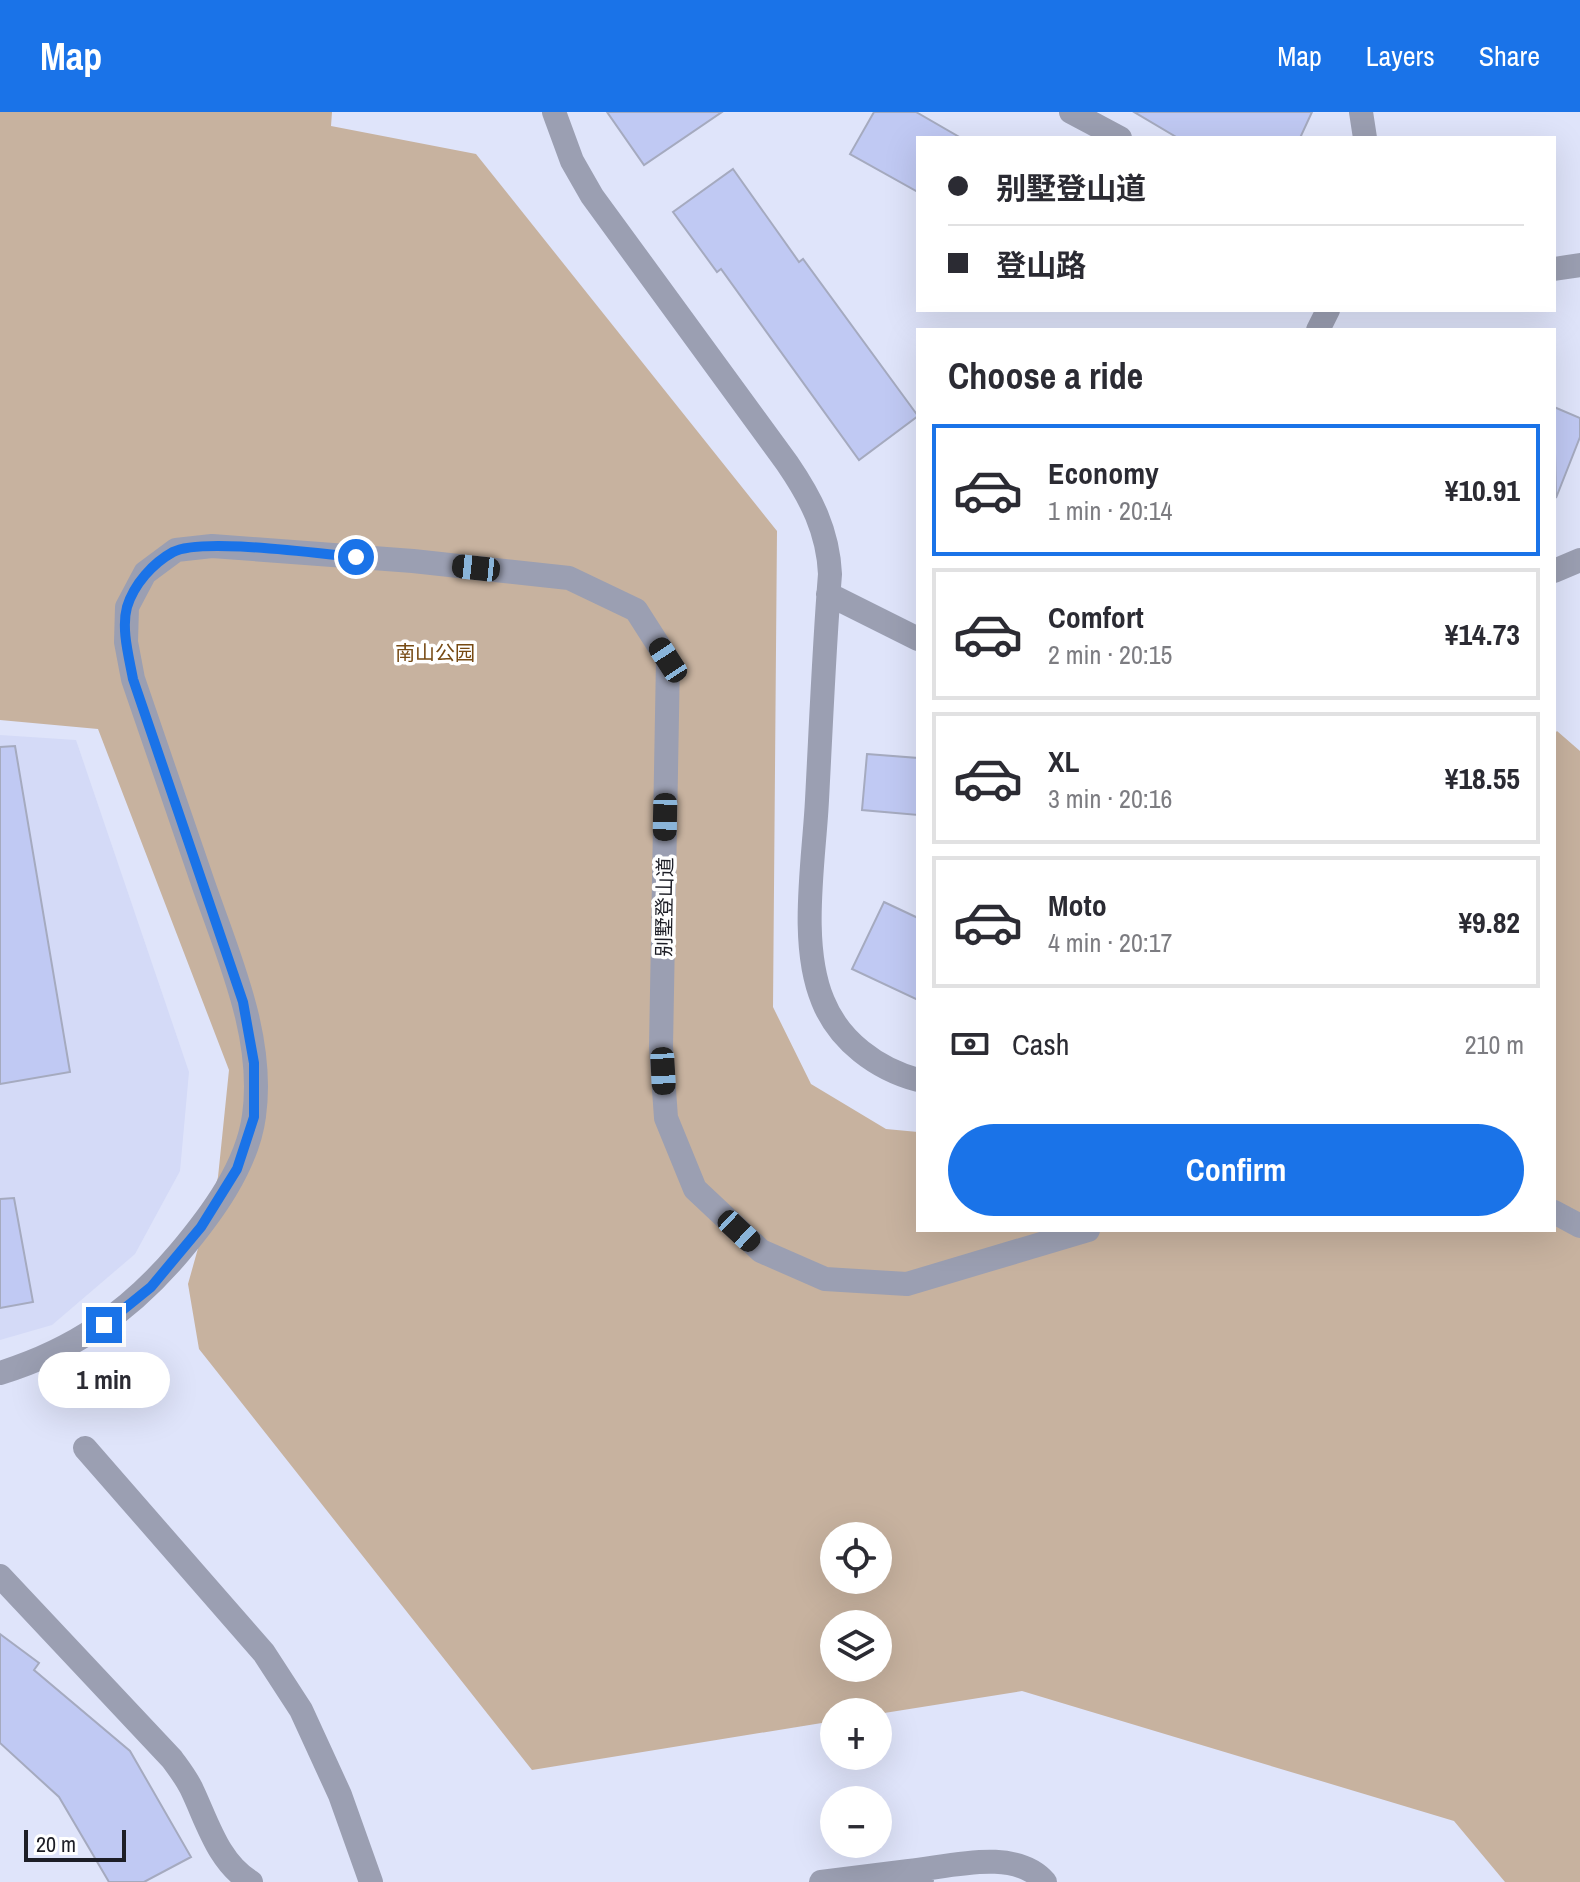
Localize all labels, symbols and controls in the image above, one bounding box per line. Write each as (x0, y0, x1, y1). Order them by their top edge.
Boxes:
text: Map (40, 31, 102, 82)
text: Map (1277, 37, 1322, 75)
text: Layers (1366, 37, 1435, 75)
text: Share (1479, 37, 1540, 75)
text: 别墅登山道 (996, 168, 1146, 208)
text: 登山路 (996, 245, 1086, 285)
text: Choose a ride (948, 352, 1143, 400)
text: Economy (1048, 453, 1159, 493)
icon: car (952, 454, 1024, 526)
text: ¥10.91 (1445, 470, 1520, 510)
text: 1 min · 20:14 (1048, 493, 1172, 528)
route start (338, 539, 374, 575)
car (451, 554, 501, 582)
text: Comfort (1048, 597, 1144, 637)
icon: car (952, 598, 1024, 670)
text: ¥14.73 (1445, 614, 1520, 654)
car (645, 633, 691, 687)
text: 2 min · 20:15 (1048, 637, 1172, 672)
park label: 南山公园 (395, 639, 475, 666)
text: XL (1048, 741, 1079, 781)
icon: car (952, 742, 1024, 814)
text: ¥18.55 (1445, 758, 1520, 798)
text: 3 min · 20:16 (1048, 781, 1172, 816)
car (653, 793, 677, 841)
street label: 别墅登山道 (650, 857, 678, 957)
text: Moto (1048, 885, 1107, 925)
icon: car (952, 886, 1024, 958)
text: ¥9.82 (1458, 902, 1520, 942)
text: 4 min · 20:17 (1048, 925, 1172, 960)
icon: cash (948, 1022, 992, 1066)
text: Cash (1012, 1024, 1069, 1064)
text: 210 m (1465, 1027, 1524, 1062)
car (650, 1046, 676, 1096)
button: Confirm (948, 1124, 1524, 1216)
car (713, 1206, 765, 1256)
route end (86, 1307, 122, 1343)
callout: 1 min (38, 1353, 170, 1409)
text: 1 min (76, 1362, 132, 1397)
map controls (820, 1522, 892, 1858)
button: locate (820, 1522, 892, 1594)
button: layers (820, 1610, 892, 1682)
button: + (820, 1698, 892, 1770)
button: − (820, 1786, 892, 1858)
scale bar (24, 1826, 126, 1862)
text: 20 m (36, 1829, 76, 1859)

